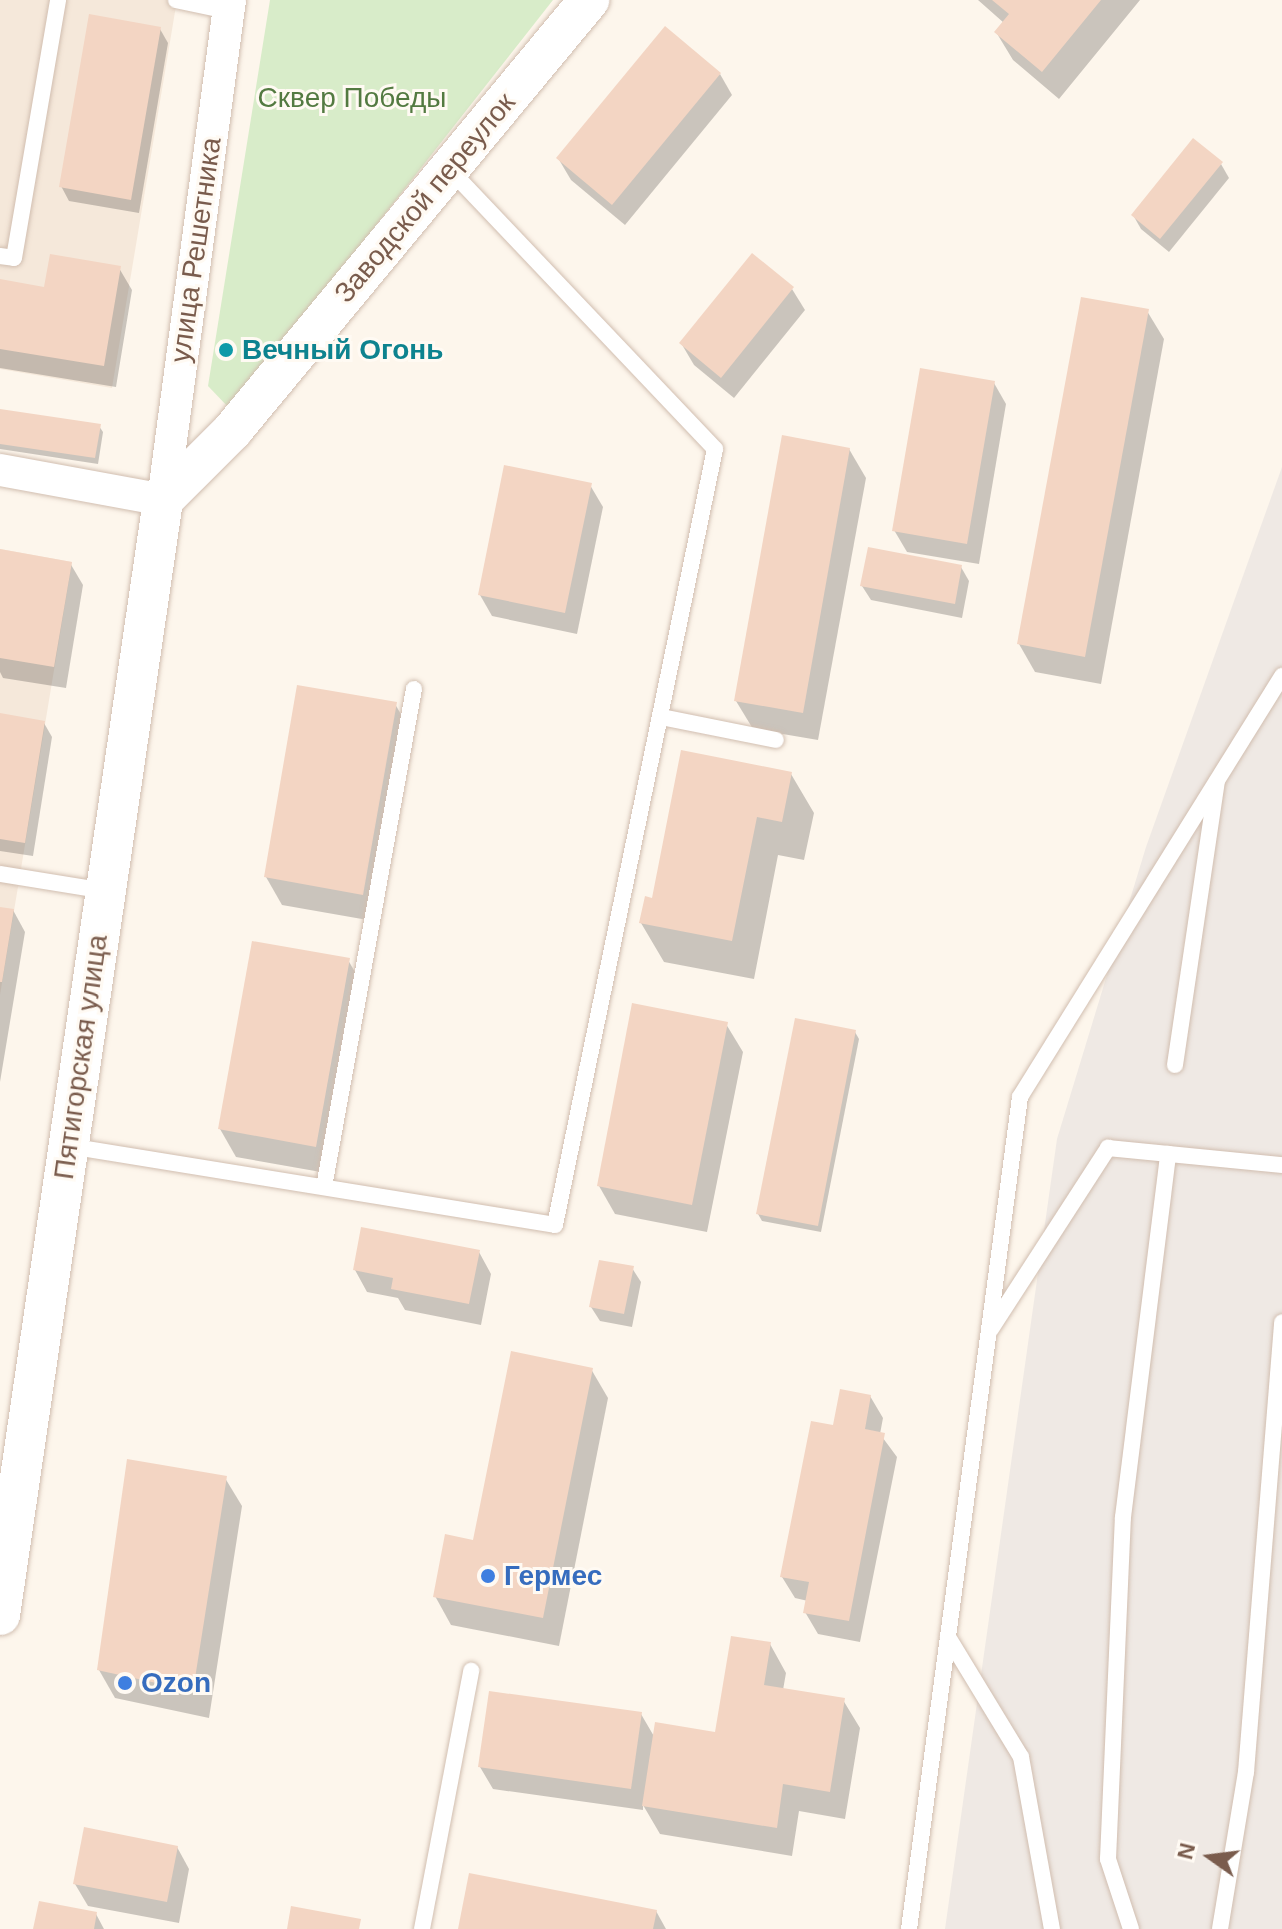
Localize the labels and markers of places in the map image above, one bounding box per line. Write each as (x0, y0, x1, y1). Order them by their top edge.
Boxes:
place label: Вечный Огонь (242, 333, 443, 367)
marker: Вечный Огонь (217, 341, 235, 359)
place label: Гермес (504, 1559, 602, 1593)
marker: Гермес (479, 1567, 497, 1585)
place label: Ozon (141, 1666, 211, 1700)
marker: Ozon (116, 1674, 134, 1692)

